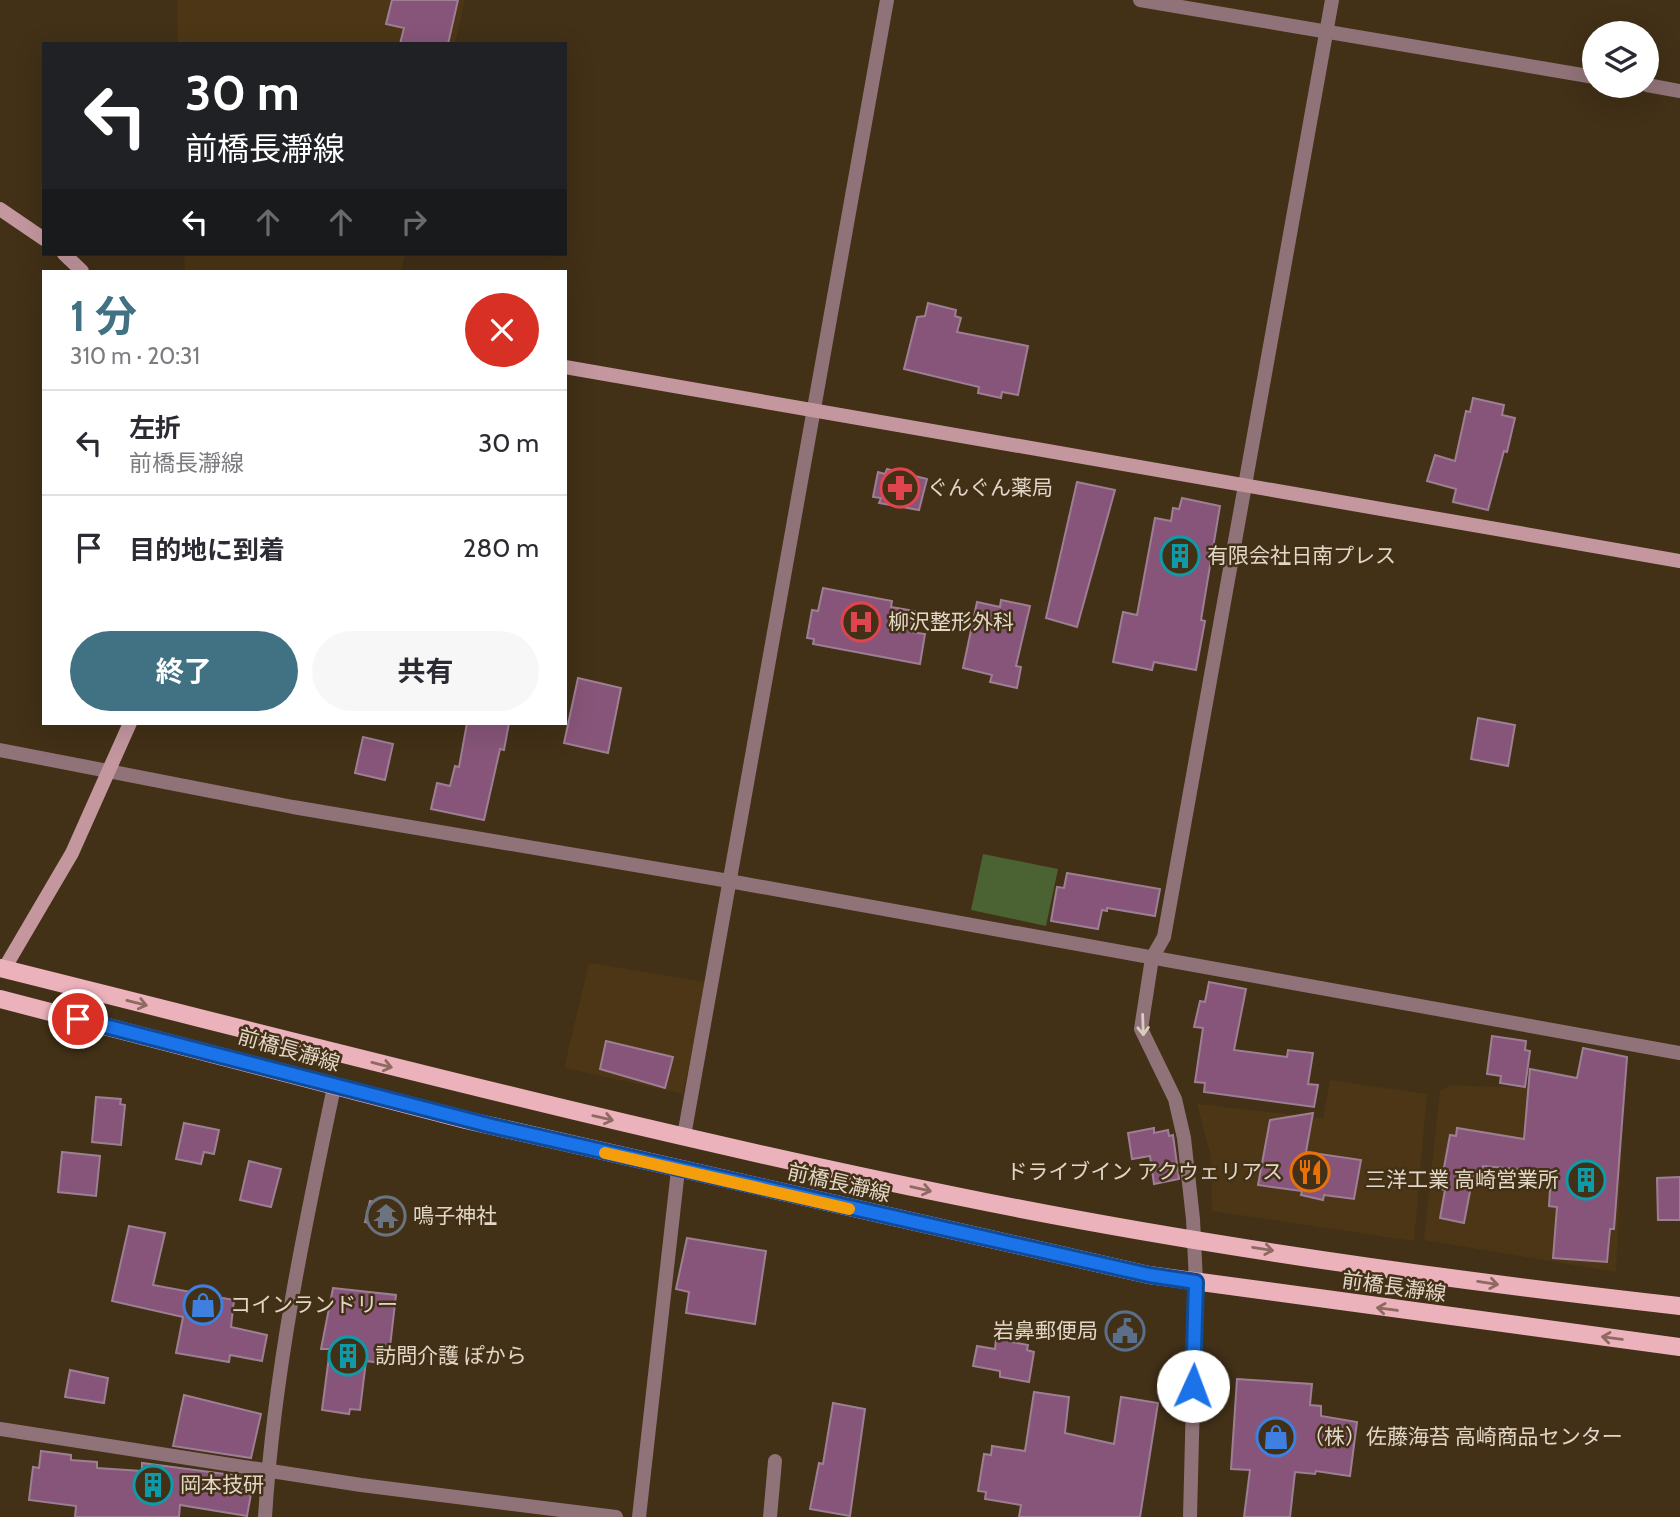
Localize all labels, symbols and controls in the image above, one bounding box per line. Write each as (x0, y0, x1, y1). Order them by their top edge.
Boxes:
map controls (1582, 21, 1659, 98)
button: layers (1582, 21, 1659, 98)
text: 30 m (185, 63, 300, 122)
icon: left (70, 70, 161, 161)
text: 前橋長瀞線 (185, 129, 345, 168)
icon: left (176, 203, 214, 241)
icon: ahead (249, 203, 287, 241)
icon: ahead (322, 203, 360, 241)
icon: right (395, 203, 433, 241)
text: 1 分 (70, 290, 137, 342)
button: close (465, 293, 539, 367)
text: 310 m · 20:31 (70, 342, 200, 370)
text: 左折 (129, 412, 181, 444)
icon: left (70, 424, 108, 462)
text: 30 m (478, 427, 539, 459)
text: 前橋長瀞線 (129, 449, 244, 477)
pharmacy icon: ぐんぐん薬局 (879, 467, 921, 509)
place label: ぐんぐん薬局 (927, 475, 1053, 500)
icon: arrive (70, 529, 108, 567)
text: 280 m (463, 532, 539, 564)
text: 目的地に到着 (129, 534, 285, 566)
building icon: 有限会社日南プレス (1159, 535, 1201, 577)
place label: 有限会社日南プレス (1207, 543, 1396, 568)
hospital icon: 柳沢整形外科 (840, 601, 882, 643)
place label: 柳沢整形外科 (888, 609, 1014, 634)
button: 終了 (70, 631, 298, 711)
button: 共有 (312, 631, 539, 711)
pin (48, 989, 108, 1049)
one-way arrow (125, 997, 148, 1010)
icon: arrive (59, 1000, 97, 1038)
one-way arrow (1137, 1013, 1150, 1036)
street label: 前橋長瀞線 (235, 1023, 343, 1076)
one-way arrow (370, 1058, 393, 1072)
one-way arrow (591, 1111, 614, 1125)
restaurant icon: ドライブイン アクウェリアス (1289, 1151, 1331, 1193)
street label: 前橋長瀞線 (785, 1159, 893, 1207)
place label: ドライブイン アクウェリアス (1006, 1159, 1283, 1184)
building icon: 三洋工業 高崎営業所 (1565, 1159, 1607, 1201)
place label: 三洋工業 高崎営業所 (1365, 1167, 1559, 1192)
one-way arrow (909, 1183, 931, 1196)
temple icon: 鳴子神社 (365, 1195, 407, 1237)
place label: 鳴子神社 (413, 1203, 497, 1228)
one-way arrow (1251, 1243, 1274, 1256)
street label: 前橋長瀞線 (1340, 1267, 1448, 1306)
one-way arrow (1476, 1277, 1499, 1290)
shop icon: コインランドリー (182, 1284, 224, 1326)
place label: コインランドリー (230, 1292, 398, 1317)
one-way arrow (1376, 1302, 1399, 1315)
public building icon: 岩鼻郵便局 (1104, 1310, 1146, 1352)
place label: 岩鼻郵便局 (993, 1318, 1098, 1343)
one-way arrow (1601, 1332, 1624, 1345)
building icon: 訪問介護 ぽから (327, 1335, 369, 1377)
place label: 訪問介護 ぽから (375, 1343, 527, 1368)
position arrow (1156, 1349, 1230, 1423)
shop icon: （株）佐藤海苔 高崎商品センター (1255, 1416, 1297, 1458)
place label: （株）佐藤海苔 高崎商品センター (1303, 1424, 1623, 1449)
building icon: 岡本技研 (132, 1464, 174, 1506)
place label: 岡本技研 (180, 1472, 264, 1497)

